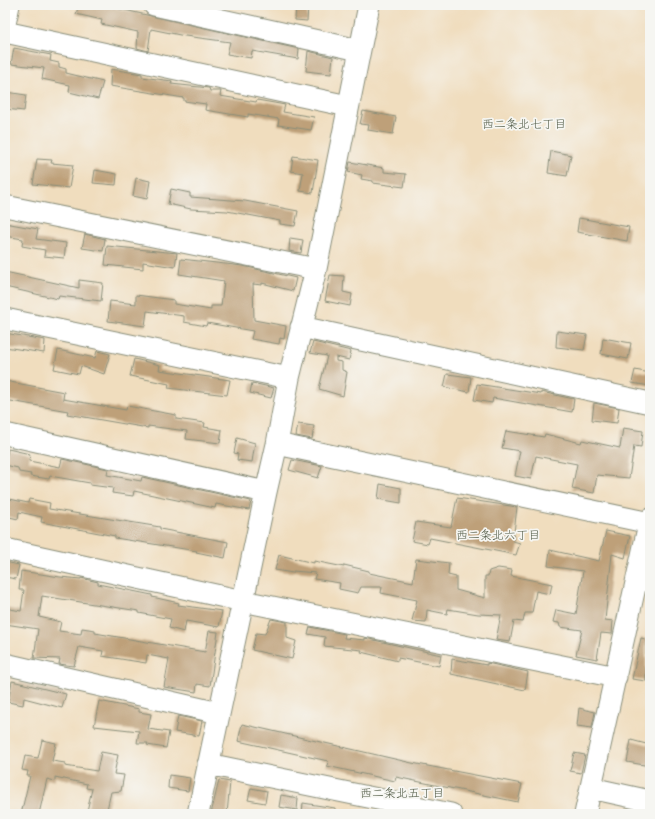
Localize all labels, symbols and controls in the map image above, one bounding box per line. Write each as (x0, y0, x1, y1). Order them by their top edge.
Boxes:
district label: 西二条北七丁目 (482, 117, 566, 132)
district label: 西二条北六丁目 (456, 528, 540, 543)
district label: 西二条北五丁目 (360, 786, 444, 801)

